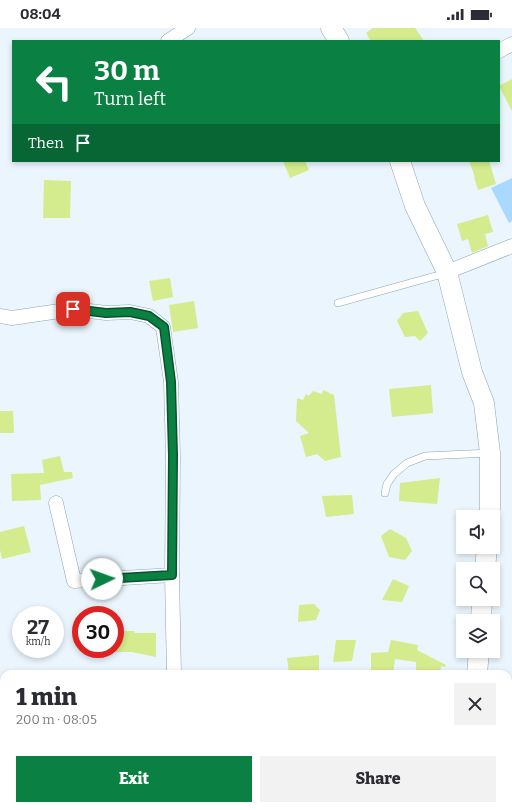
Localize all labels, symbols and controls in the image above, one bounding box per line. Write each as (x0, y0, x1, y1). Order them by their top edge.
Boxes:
text: 08:04 (20, 5, 61, 23)
text: 30 m (94, 54, 160, 87)
icon: left (28, 56, 80, 108)
text: Turn left (94, 88, 166, 110)
icon: arrive (72, 132, 94, 154)
text: Then (28, 134, 64, 152)
pin (56, 292, 90, 326)
icon: arrive (62, 298, 84, 320)
map controls (456, 510, 500, 658)
button: sound (456, 510, 500, 554)
position arrow (81, 558, 123, 600)
button: search (456, 562, 500, 606)
speed limit sign: 30 (72, 606, 124, 658)
button: layers (456, 614, 500, 658)
text: 27 (27, 615, 49, 639)
text: km/h (26, 636, 50, 648)
text: 1 min (16, 683, 77, 711)
button: close (454, 683, 496, 725)
text: 200 m · 08:05 (16, 712, 97, 727)
button: Exit (16, 756, 252, 802)
button: Share (260, 756, 496, 802)

